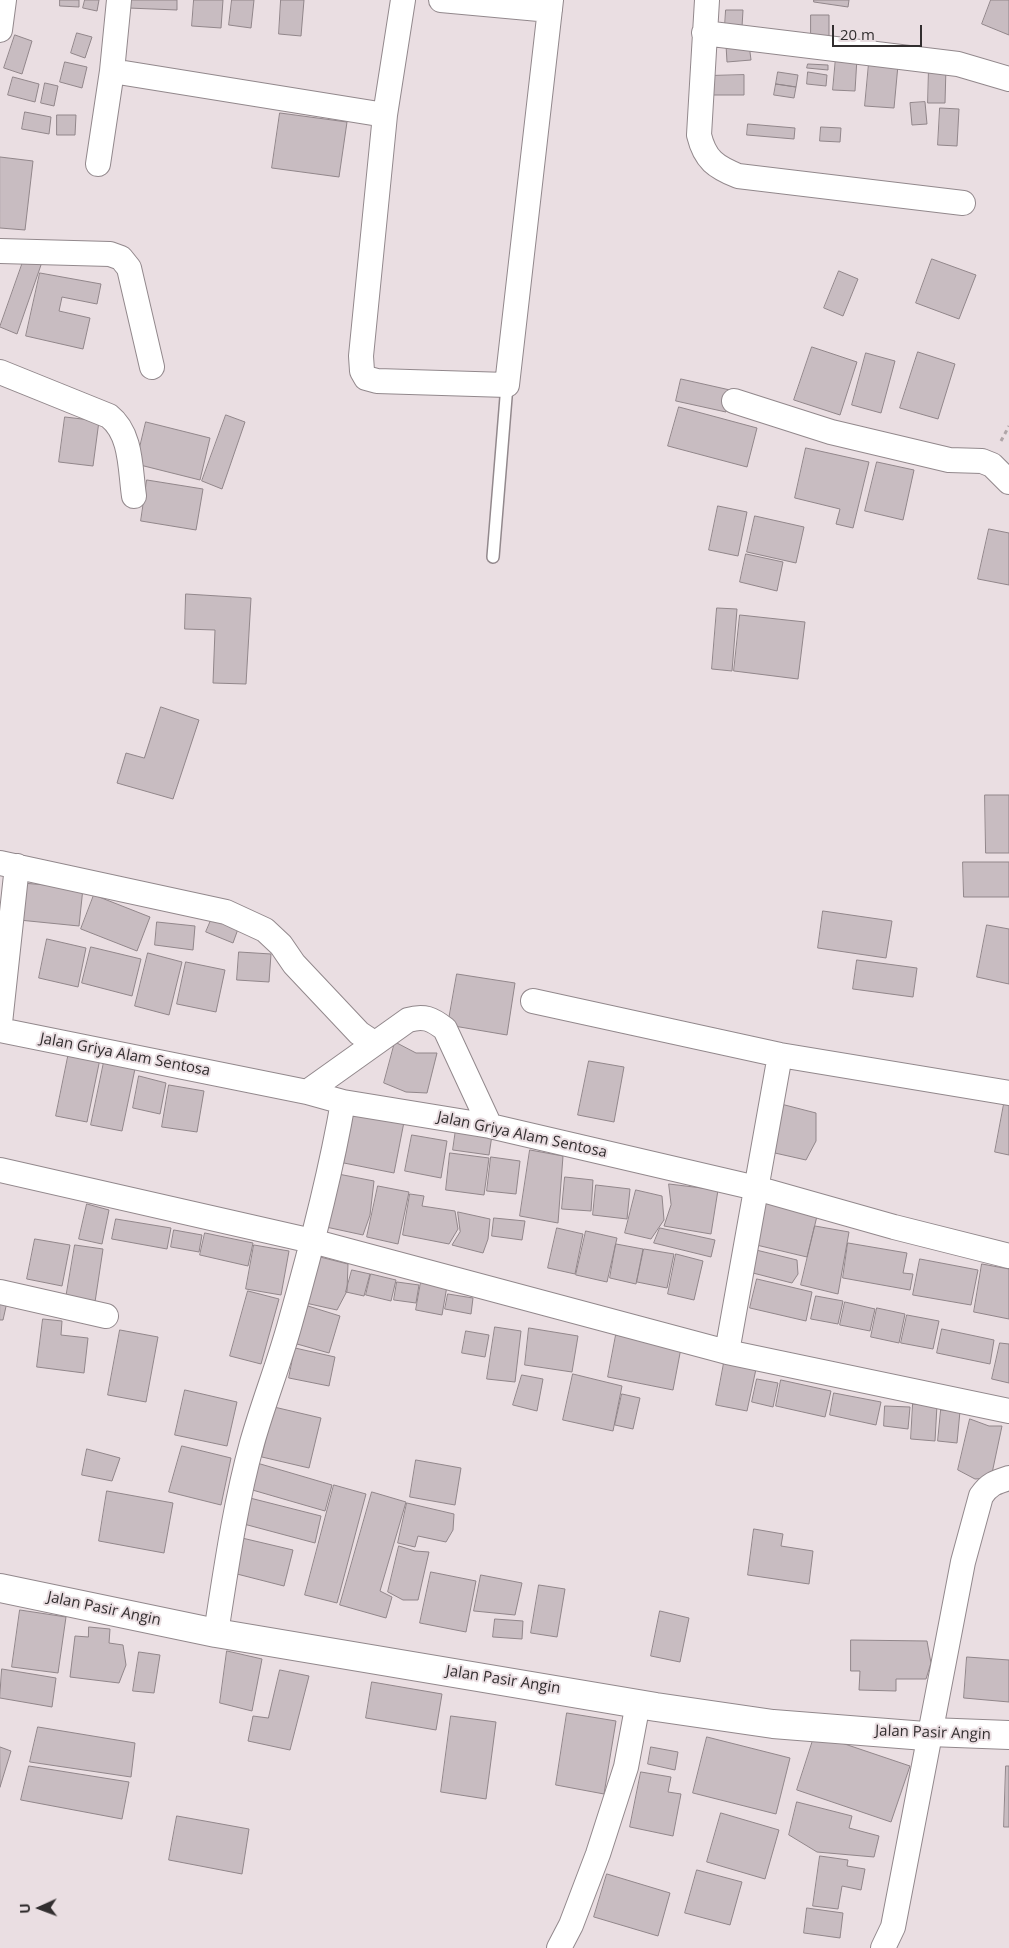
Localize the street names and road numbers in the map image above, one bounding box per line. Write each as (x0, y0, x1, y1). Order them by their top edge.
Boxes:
street label: Jalan Griya Alam Sentosa (38, 1030, 212, 1080)
street label: Jalan Griya Alam Sentosa (435, 1108, 609, 1162)
street label: Jalan Pasir Angin (46, 1588, 162, 1630)
street label: Jalan Pasir Angin (444, 1662, 562, 1698)
street label: Jalan Pasir Angin (875, 1722, 991, 1744)

